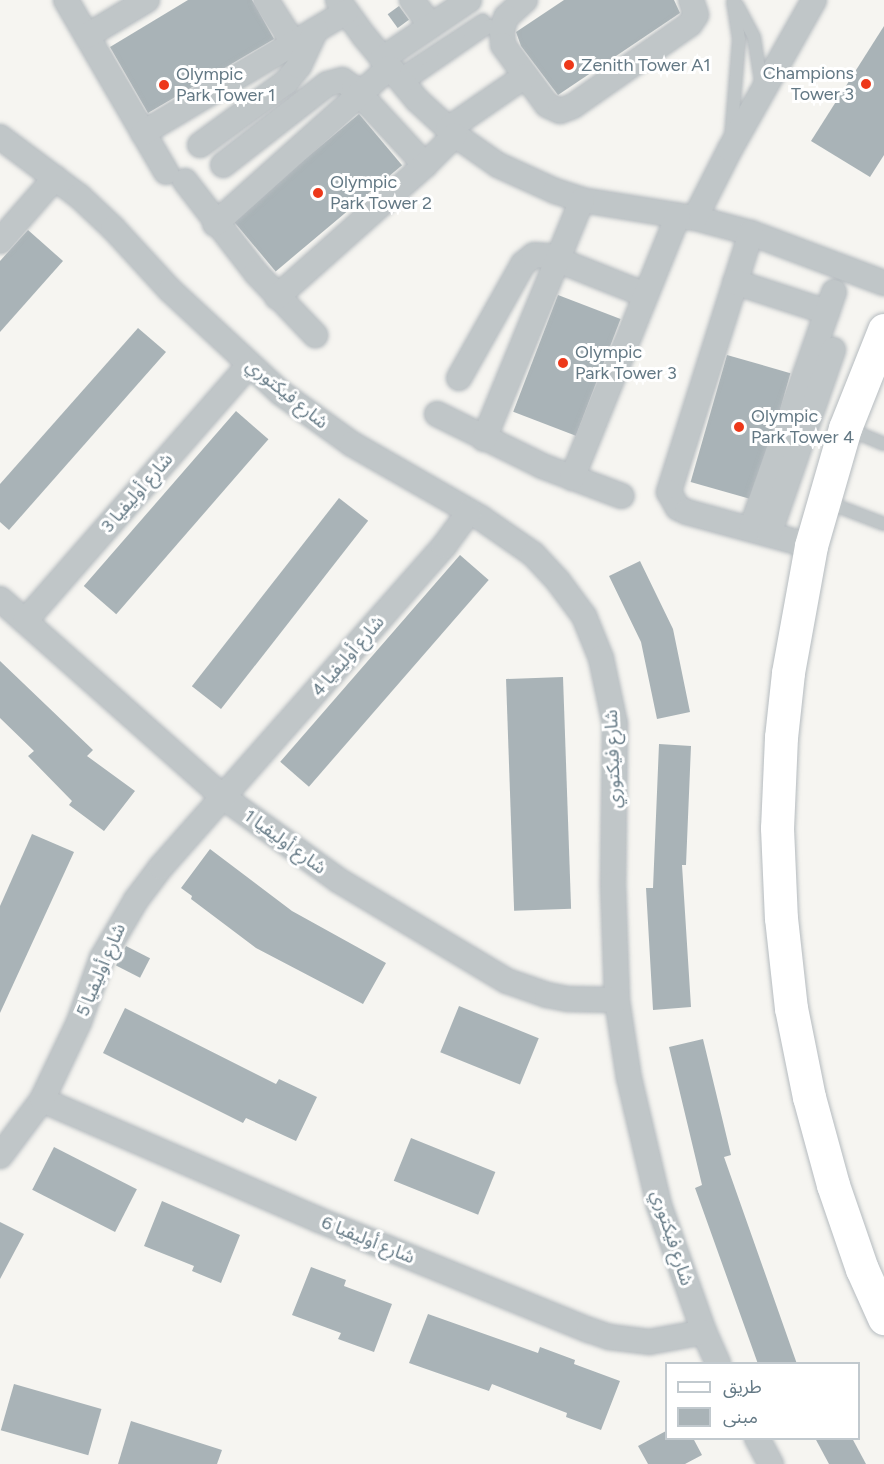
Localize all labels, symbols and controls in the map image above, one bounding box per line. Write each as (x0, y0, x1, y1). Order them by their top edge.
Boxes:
place label: Zenith Tower A1 (581, 54, 711, 76)
marker: Zenith Tower A1 (562, 58, 576, 72)
place label: Champions Tower 3 (763, 63, 854, 106)
place label: Olympic Park Tower 1 (176, 64, 275, 106)
marker: Champions Tower 3 (859, 77, 873, 91)
marker: Olympic Park Tower 1 (157, 78, 171, 92)
place label: Olympic Park Tower 2 (330, 172, 432, 214)
marker: Olympic Park Tower 2 (311, 186, 325, 200)
place label: Olympic Park Tower 3 (575, 342, 677, 385)
street label: شارع فيكتوري (242, 354, 332, 434)
marker: Olympic Park Tower 3 (556, 356, 570, 370)
place label: Olympic Park Tower 4 (751, 406, 854, 448)
marker: Olympic Park Tower 4 (732, 420, 746, 434)
street label: شارع أوليفيا 3 (97, 449, 177, 537)
street label: شارع أوليفيا 4 (307, 611, 389, 701)
street label: شارع فيكتوري (600, 709, 626, 809)
street label: شارع أوليفيا 1 (240, 805, 330, 879)
street label: شارع أوليفيا 5 (72, 920, 130, 1020)
street label: شارع فيكتوري (646, 1188, 698, 1288)
street label: شارع أوليفيا 6 (318, 1212, 418, 1268)
legend (665, 1362, 860, 1440)
text: طريق (723, 1376, 762, 1398)
text: مبنى (723, 1406, 758, 1428)

